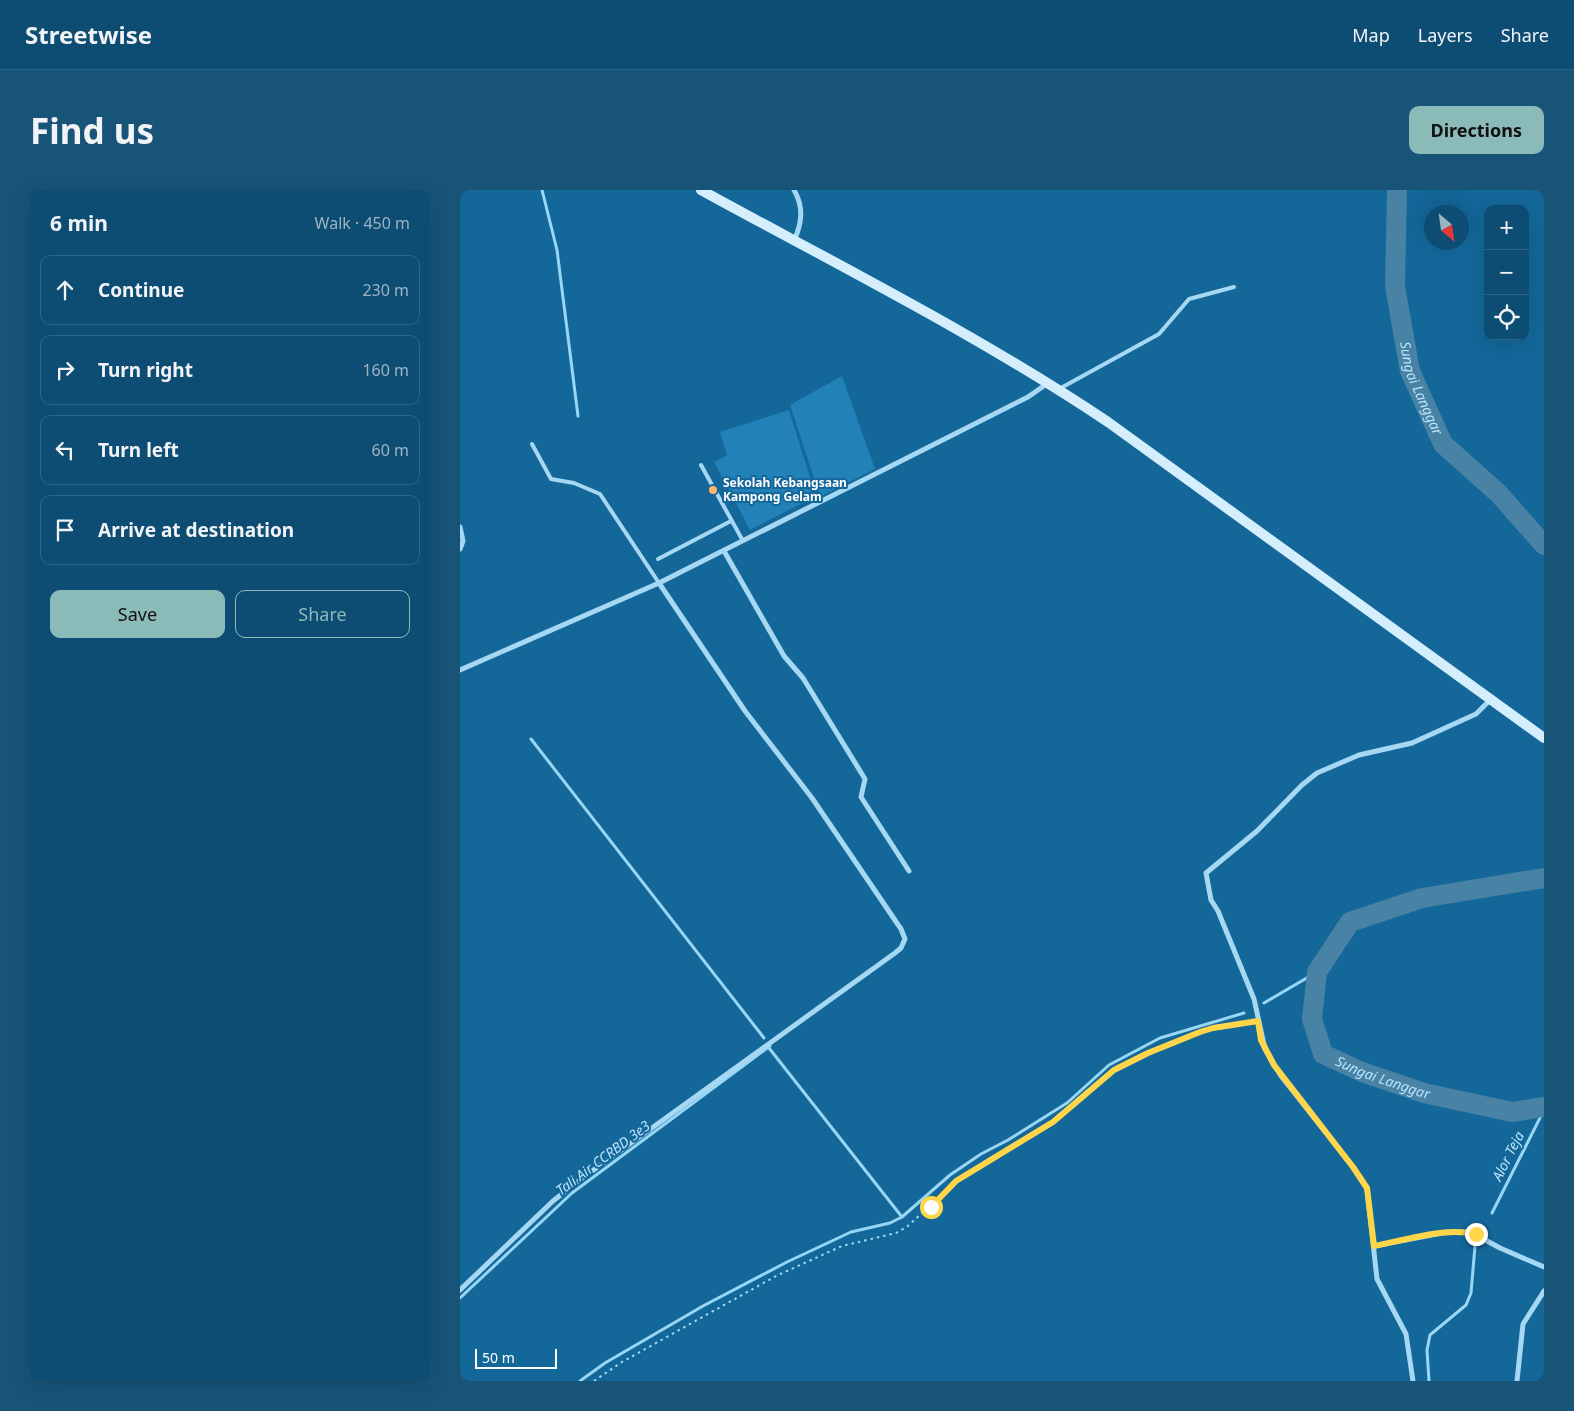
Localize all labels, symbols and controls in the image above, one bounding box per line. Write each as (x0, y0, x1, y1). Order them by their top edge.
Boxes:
text: Streetwise (25, 18, 152, 51)
text: Map (1352, 23, 1390, 47)
text: Layers (1418, 23, 1473, 47)
text: Share (1501, 23, 1549, 47)
button: Directions (1409, 106, 1544, 154)
text: Find us (30, 107, 154, 154)
north arrow (1424, 205, 1469, 250)
map controls (1484, 205, 1529, 340)
button: + (1484, 205, 1529, 250)
text: 6 min (50, 209, 108, 237)
text: Walk · 450 m (315, 212, 410, 234)
button: − (1484, 250, 1529, 295)
icon: ahead (51, 276, 79, 304)
text: Continue (98, 277, 184, 303)
text: 230 m (362, 279, 409, 301)
button: locate (1484, 295, 1529, 340)
water label: Sungai Langgar (1396, 340, 1448, 438)
icon: right (51, 356, 79, 384)
text: Turn right (98, 357, 193, 383)
text: 160 m (362, 359, 409, 381)
icon: left (51, 436, 79, 464)
text: Turn left (98, 437, 179, 463)
text: 60 m (372, 439, 409, 461)
place label: Sekolah Kebangsaan Kampong Gelam (723, 474, 847, 505)
marker: Sekolah Kebangsaan Kampong Gelam (707, 484, 719, 496)
icon: arrive (51, 516, 79, 544)
text: Arrive at destination (98, 517, 294, 543)
button: Save (50, 590, 225, 638)
button: Share (235, 590, 410, 638)
water label: Sungai Langgar (1333, 1051, 1432, 1103)
water label: Tali Air CCRBD 3e3 (552, 1116, 654, 1199)
water label: Alor Teja (1487, 1128, 1528, 1185)
route start (920, 1196, 943, 1219)
route end (1465, 1223, 1488, 1246)
scale bar (475, 1346, 558, 1369)
text: 50 m (482, 1348, 515, 1367)

